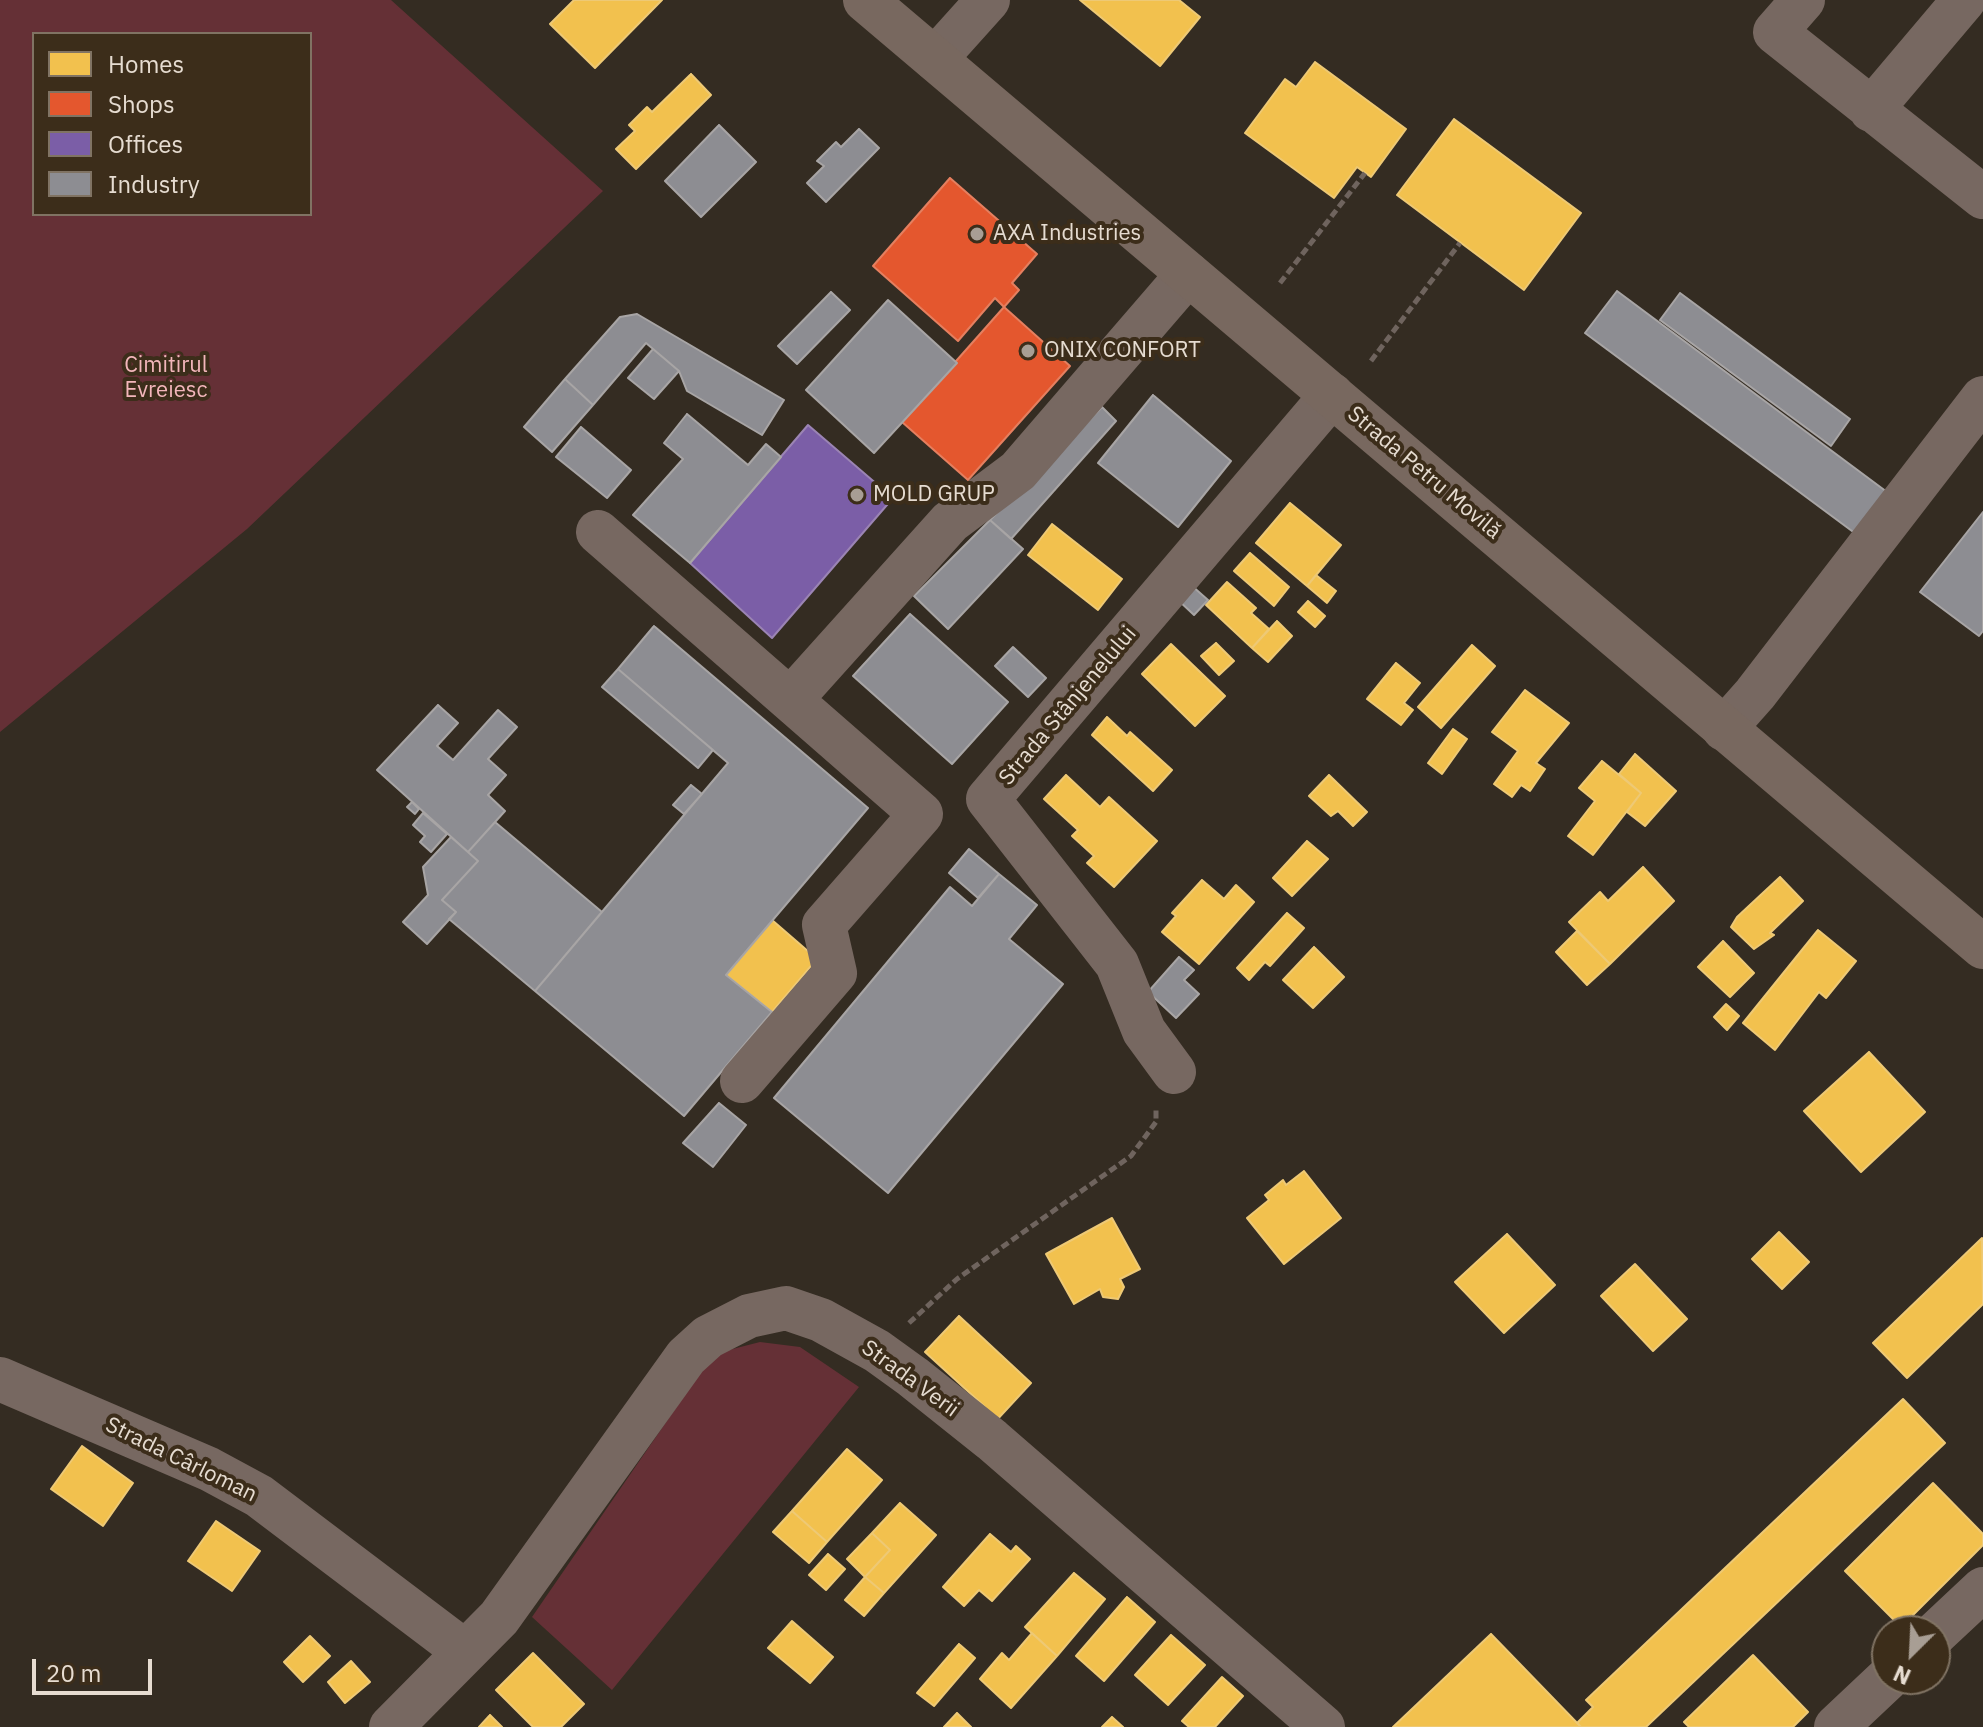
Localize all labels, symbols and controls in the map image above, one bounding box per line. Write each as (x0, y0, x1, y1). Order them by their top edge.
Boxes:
legend (32, 32, 312, 216)
text: Homes (108, 48, 184, 80)
text: Shops (108, 88, 175, 120)
text: Offices (108, 128, 183, 160)
text: Industry (108, 168, 200, 200)
place label: AXA Industries (993, 221, 1141, 247)
marker: AXA Industries (968, 225, 986, 243)
place label: ONIX CONFORT (1044, 338, 1201, 364)
marker: ONIX CONFORT (1019, 342, 1037, 360)
park label: Cimitirul Evreiesc (124, 353, 208, 404)
street label: Strada Petru Movilă (1342, 401, 1506, 545)
place label: MOLD GRUP (873, 482, 995, 508)
marker: MOLD GRUP (848, 486, 866, 504)
street label: Strada Stânjenelului (994, 621, 1142, 791)
street label: Strada Verii (856, 1335, 964, 1423)
street label: Strada Cârloman (101, 1412, 261, 1508)
north arrow (1871, 1615, 1951, 1695)
scale bar (36, 1643, 156, 1693)
text: 20 m (46, 1657, 101, 1689)
text: N (1889, 1659, 1915, 1692)

